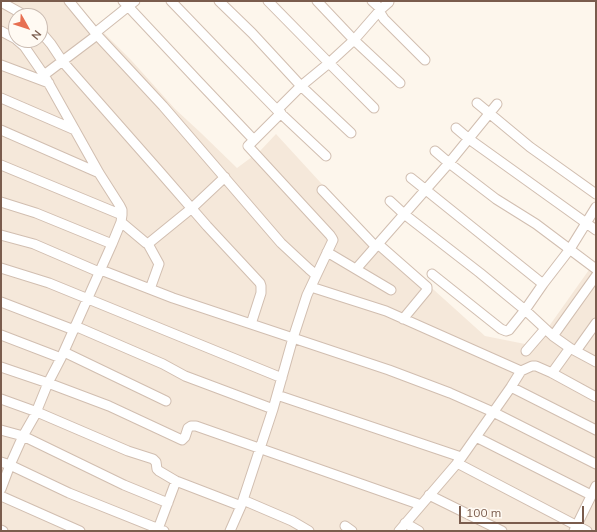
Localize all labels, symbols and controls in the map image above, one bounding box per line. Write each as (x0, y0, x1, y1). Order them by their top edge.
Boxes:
north arrow (8, 8, 48, 48)
text: N (28, 27, 45, 43)
scale bar (461, 498, 586, 524)
text: 100 m (466, 505, 501, 520)

